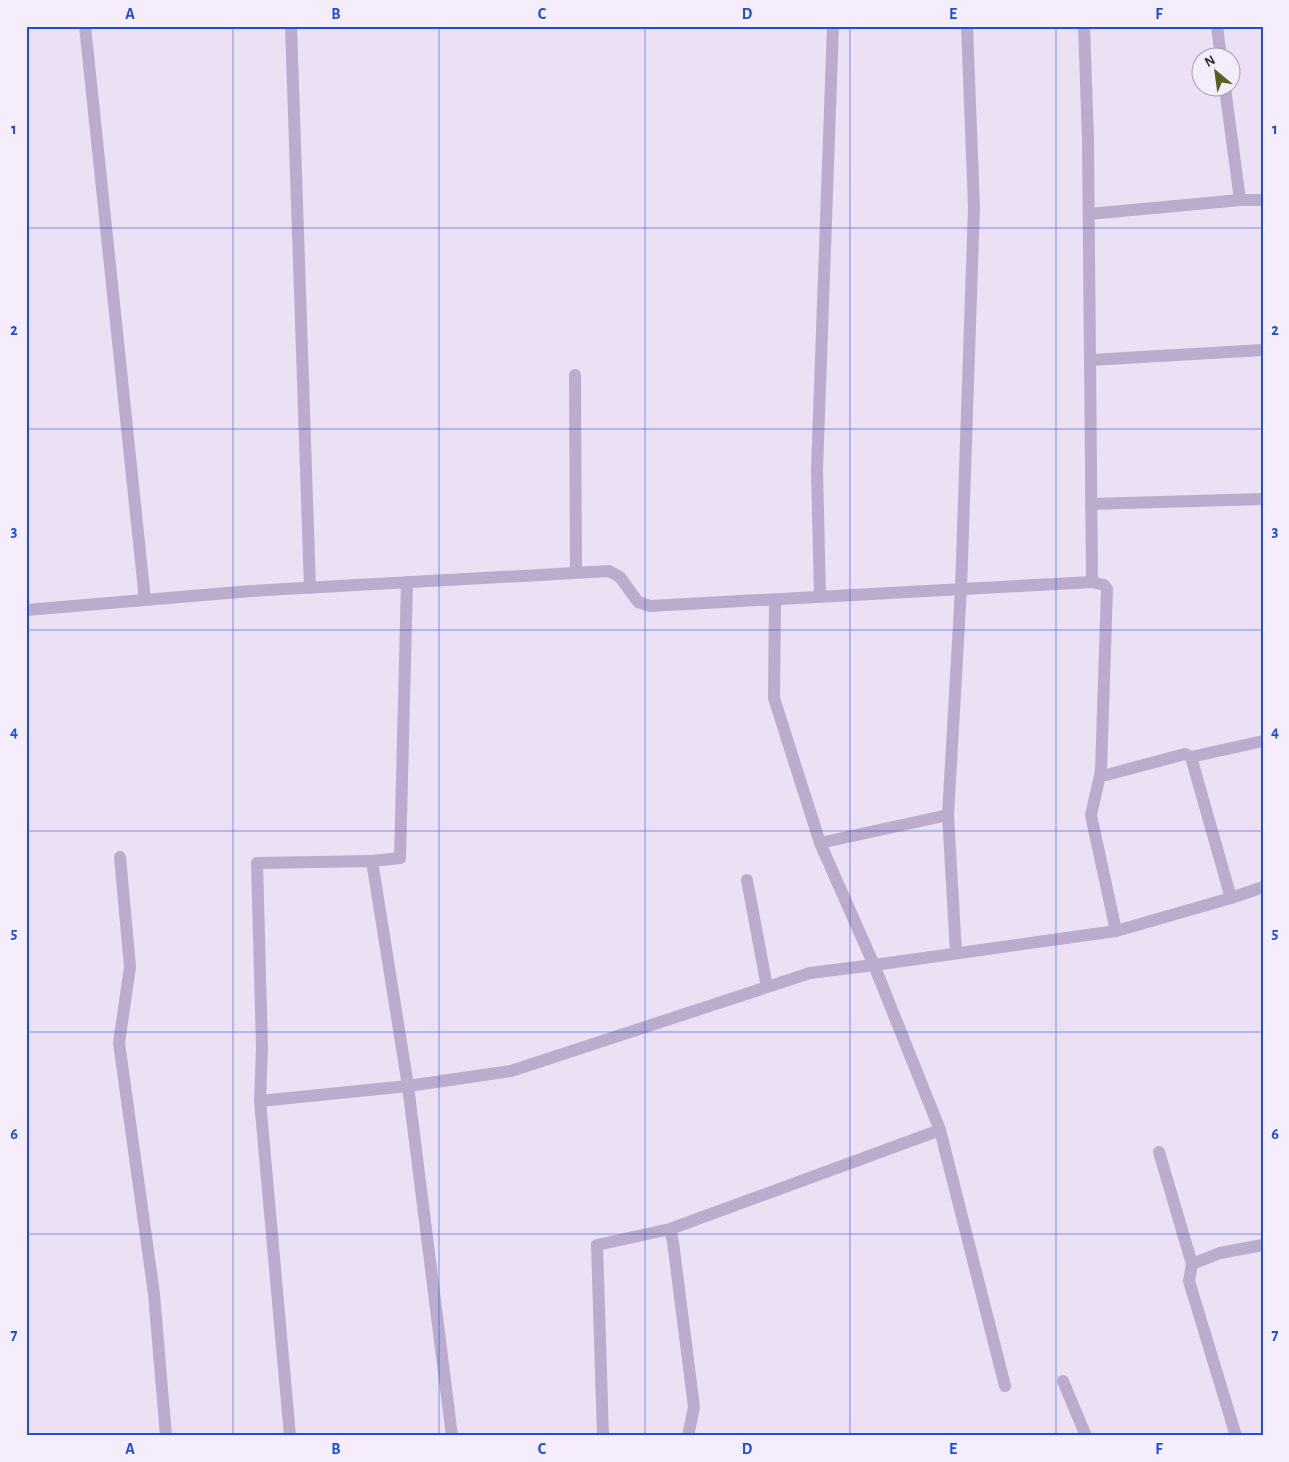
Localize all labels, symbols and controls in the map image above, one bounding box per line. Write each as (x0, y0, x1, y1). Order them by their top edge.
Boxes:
text: A (125, 6, 135, 22)
text: B (331, 6, 341, 22)
text: C (538, 6, 547, 22)
text: D (742, 6, 753, 22)
text: E (949, 6, 957, 22)
text: F (1155, 6, 1163, 22)
north arrow (1192, 48, 1242, 98)
text: N (1203, 53, 1218, 70)
text: 1 (11, 121, 17, 137)
text: 1 (1272, 121, 1278, 137)
text: 2 (10, 322, 18, 338)
text: 2 (1271, 322, 1279, 338)
text: 3 (11, 523, 18, 539)
text: 3 (1272, 523, 1279, 539)
text: 4 (10, 724, 18, 740)
text: 4 (1271, 724, 1279, 740)
text: 5 (11, 925, 18, 941)
text: 5 (1272, 925, 1279, 941)
text: 6 (10, 1126, 18, 1142)
text: 6 (1271, 1126, 1279, 1142)
text: 7 (11, 1327, 18, 1343)
text: 7 (1272, 1327, 1279, 1343)
text: A (125, 1441, 135, 1457)
text: B (331, 1441, 341, 1457)
text: C (538, 1441, 547, 1457)
text: D (742, 1441, 753, 1457)
text: E (949, 1441, 957, 1457)
text: F (1155, 1441, 1163, 1457)

